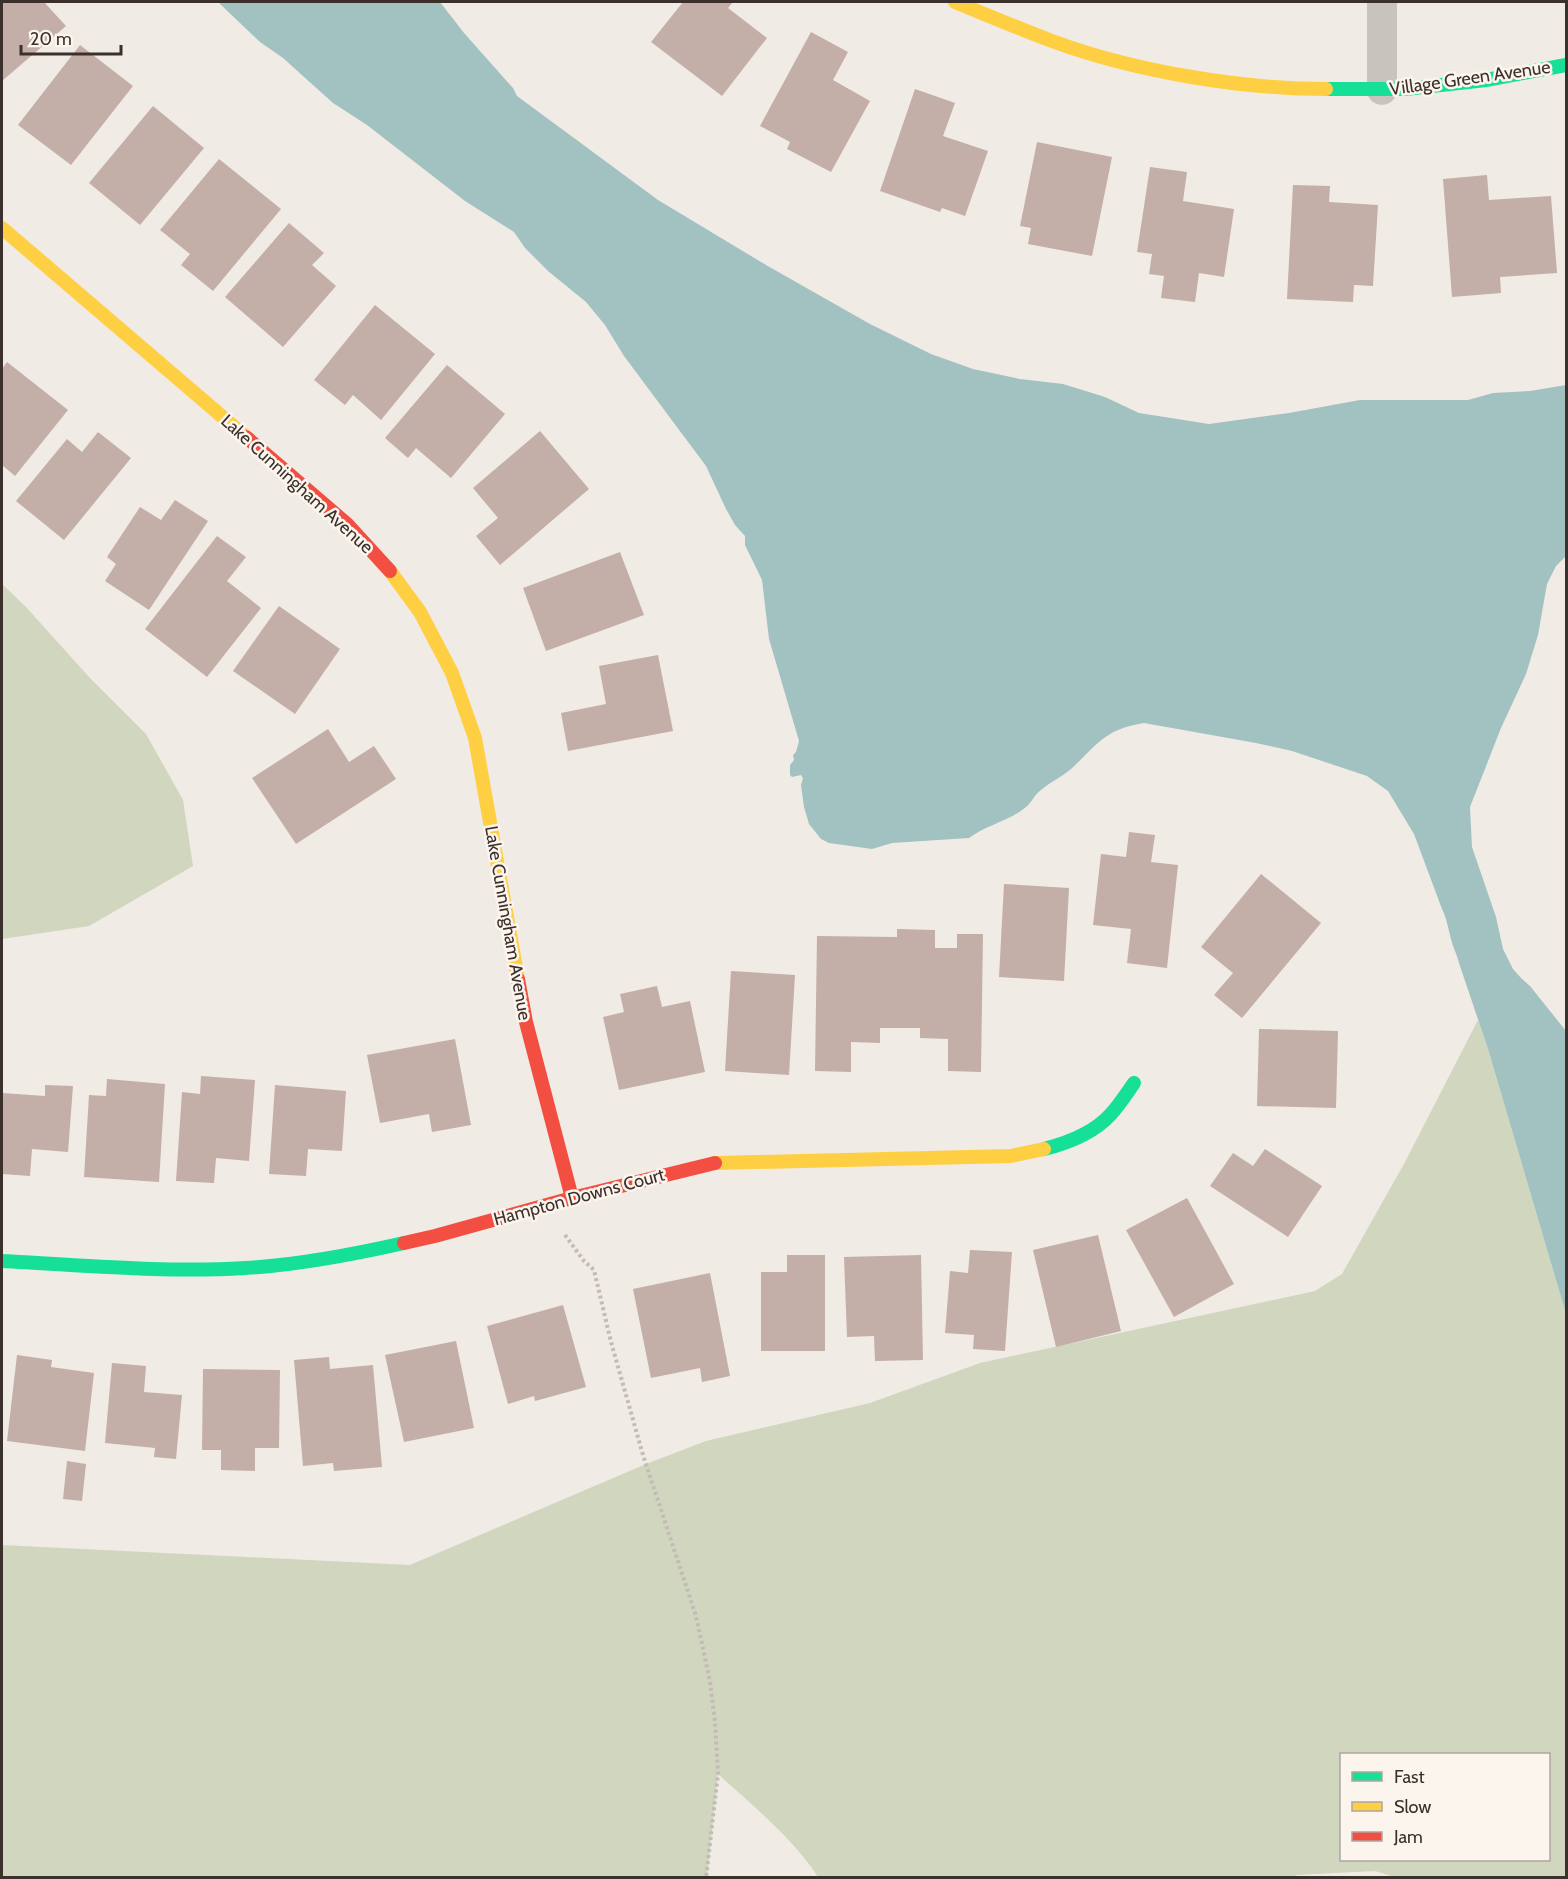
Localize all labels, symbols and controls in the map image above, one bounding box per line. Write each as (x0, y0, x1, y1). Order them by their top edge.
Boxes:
scale bar (21, 18, 122, 56)
text: 20 m (30, 28, 72, 50)
street label: Village Green Avenue (1388, 56, 1552, 100)
street label: Lake Cunningham Avenue (216, 410, 378, 558)
street label: Lake Cunningham Avenue (480, 824, 536, 1022)
street label: Hampton Downs Court (491, 1164, 667, 1230)
legend (1340, 1753, 1550, 1861)
text: Fast (1394, 1766, 1425, 1788)
text: Slow (1394, 1796, 1431, 1818)
text: Jam (1393, 1826, 1423, 1848)

